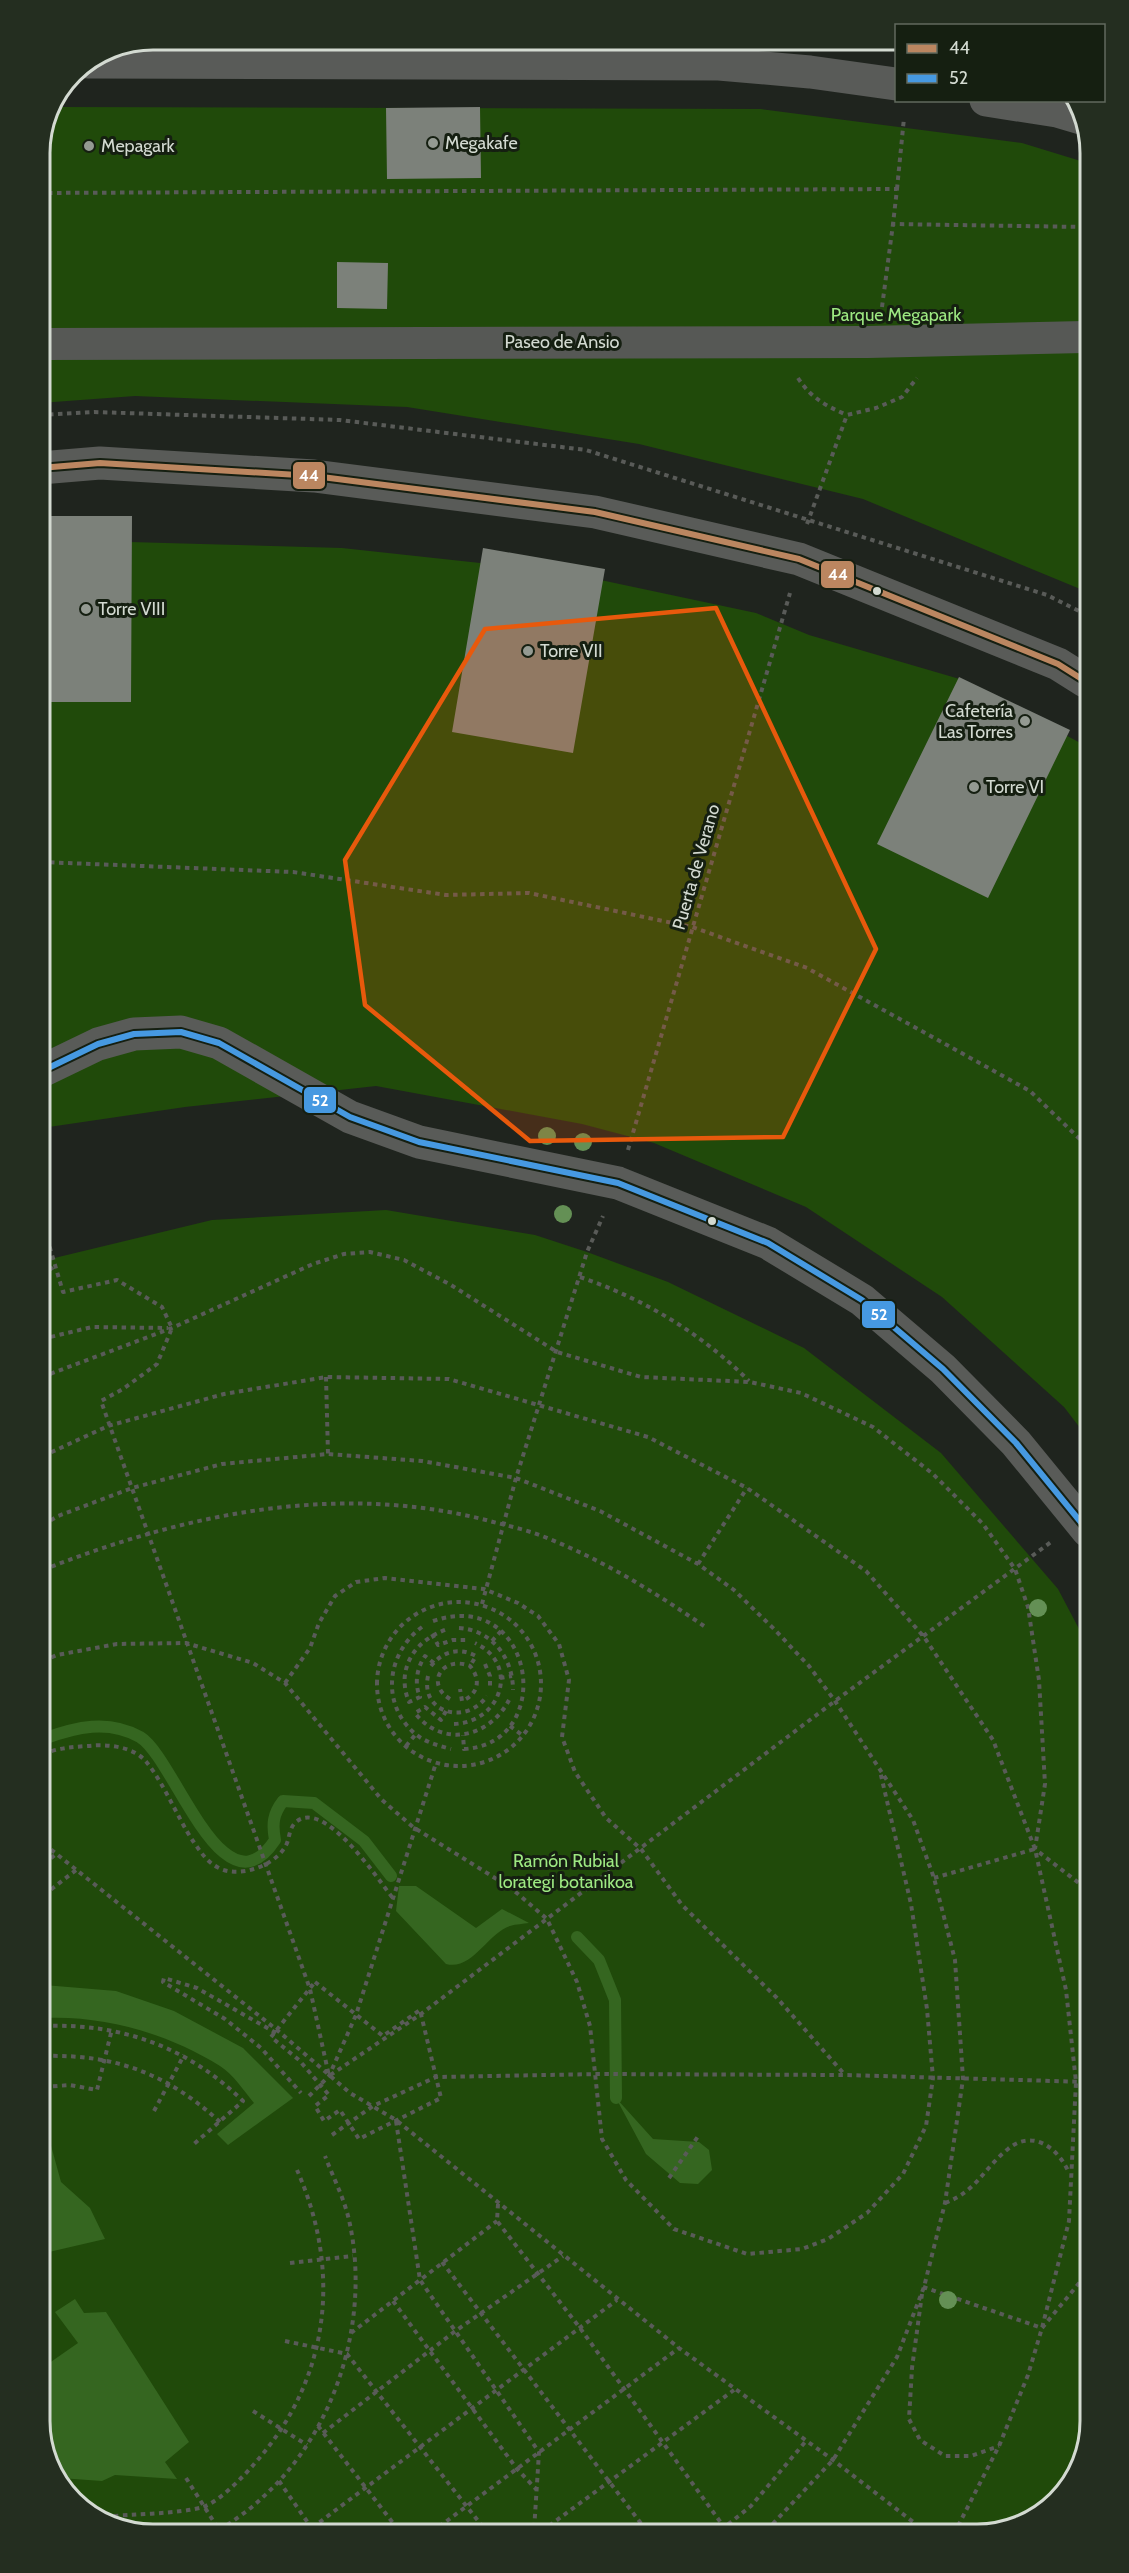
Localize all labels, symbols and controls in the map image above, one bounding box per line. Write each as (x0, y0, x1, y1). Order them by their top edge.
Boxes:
legend (895, 24, 1105, 102)
text: 44 (949, 37, 970, 59)
text: 52 (949, 67, 968, 89)
place label: Megakafe (445, 132, 518, 154)
place label: Mepagark (101, 135, 176, 157)
marker: Megakafe (426, 136, 440, 150)
marker: Mepagark (82, 139, 96, 153)
park label: Parque Megapark (831, 304, 962, 326)
street label: Paseo de Ansio (505, 331, 620, 353)
line badge: 44 (292, 461, 326, 490)
text: 44 (299, 466, 319, 485)
line badge: 44 (820, 560, 855, 589)
text: 44 (828, 565, 848, 584)
unlabelled marker (871, 585, 883, 597)
place label: Torre VIII (98, 598, 165, 620)
marker: Torre VIII (79, 602, 93, 616)
place label: Torre VII (540, 640, 603, 662)
marker: Torre VII (521, 644, 535, 658)
place label: Cafetería Las Torres (938, 700, 1013, 743)
marker: Cafetería Las Torres (1018, 714, 1032, 728)
place label: Torre VI (986, 776, 1044, 798)
marker: Torre VI (967, 780, 981, 794)
street label: Puerta de Verano (668, 801, 724, 932)
line badge: 52 (303, 1086, 337, 1114)
text: 52 (311, 1091, 329, 1110)
unlabelled marker (706, 1215, 718, 1227)
line badge: 52 (861, 1300, 896, 1329)
text: 52 (870, 1305, 888, 1324)
park label: Ramón Rubial lorategi botanikoa (498, 1850, 634, 1893)

